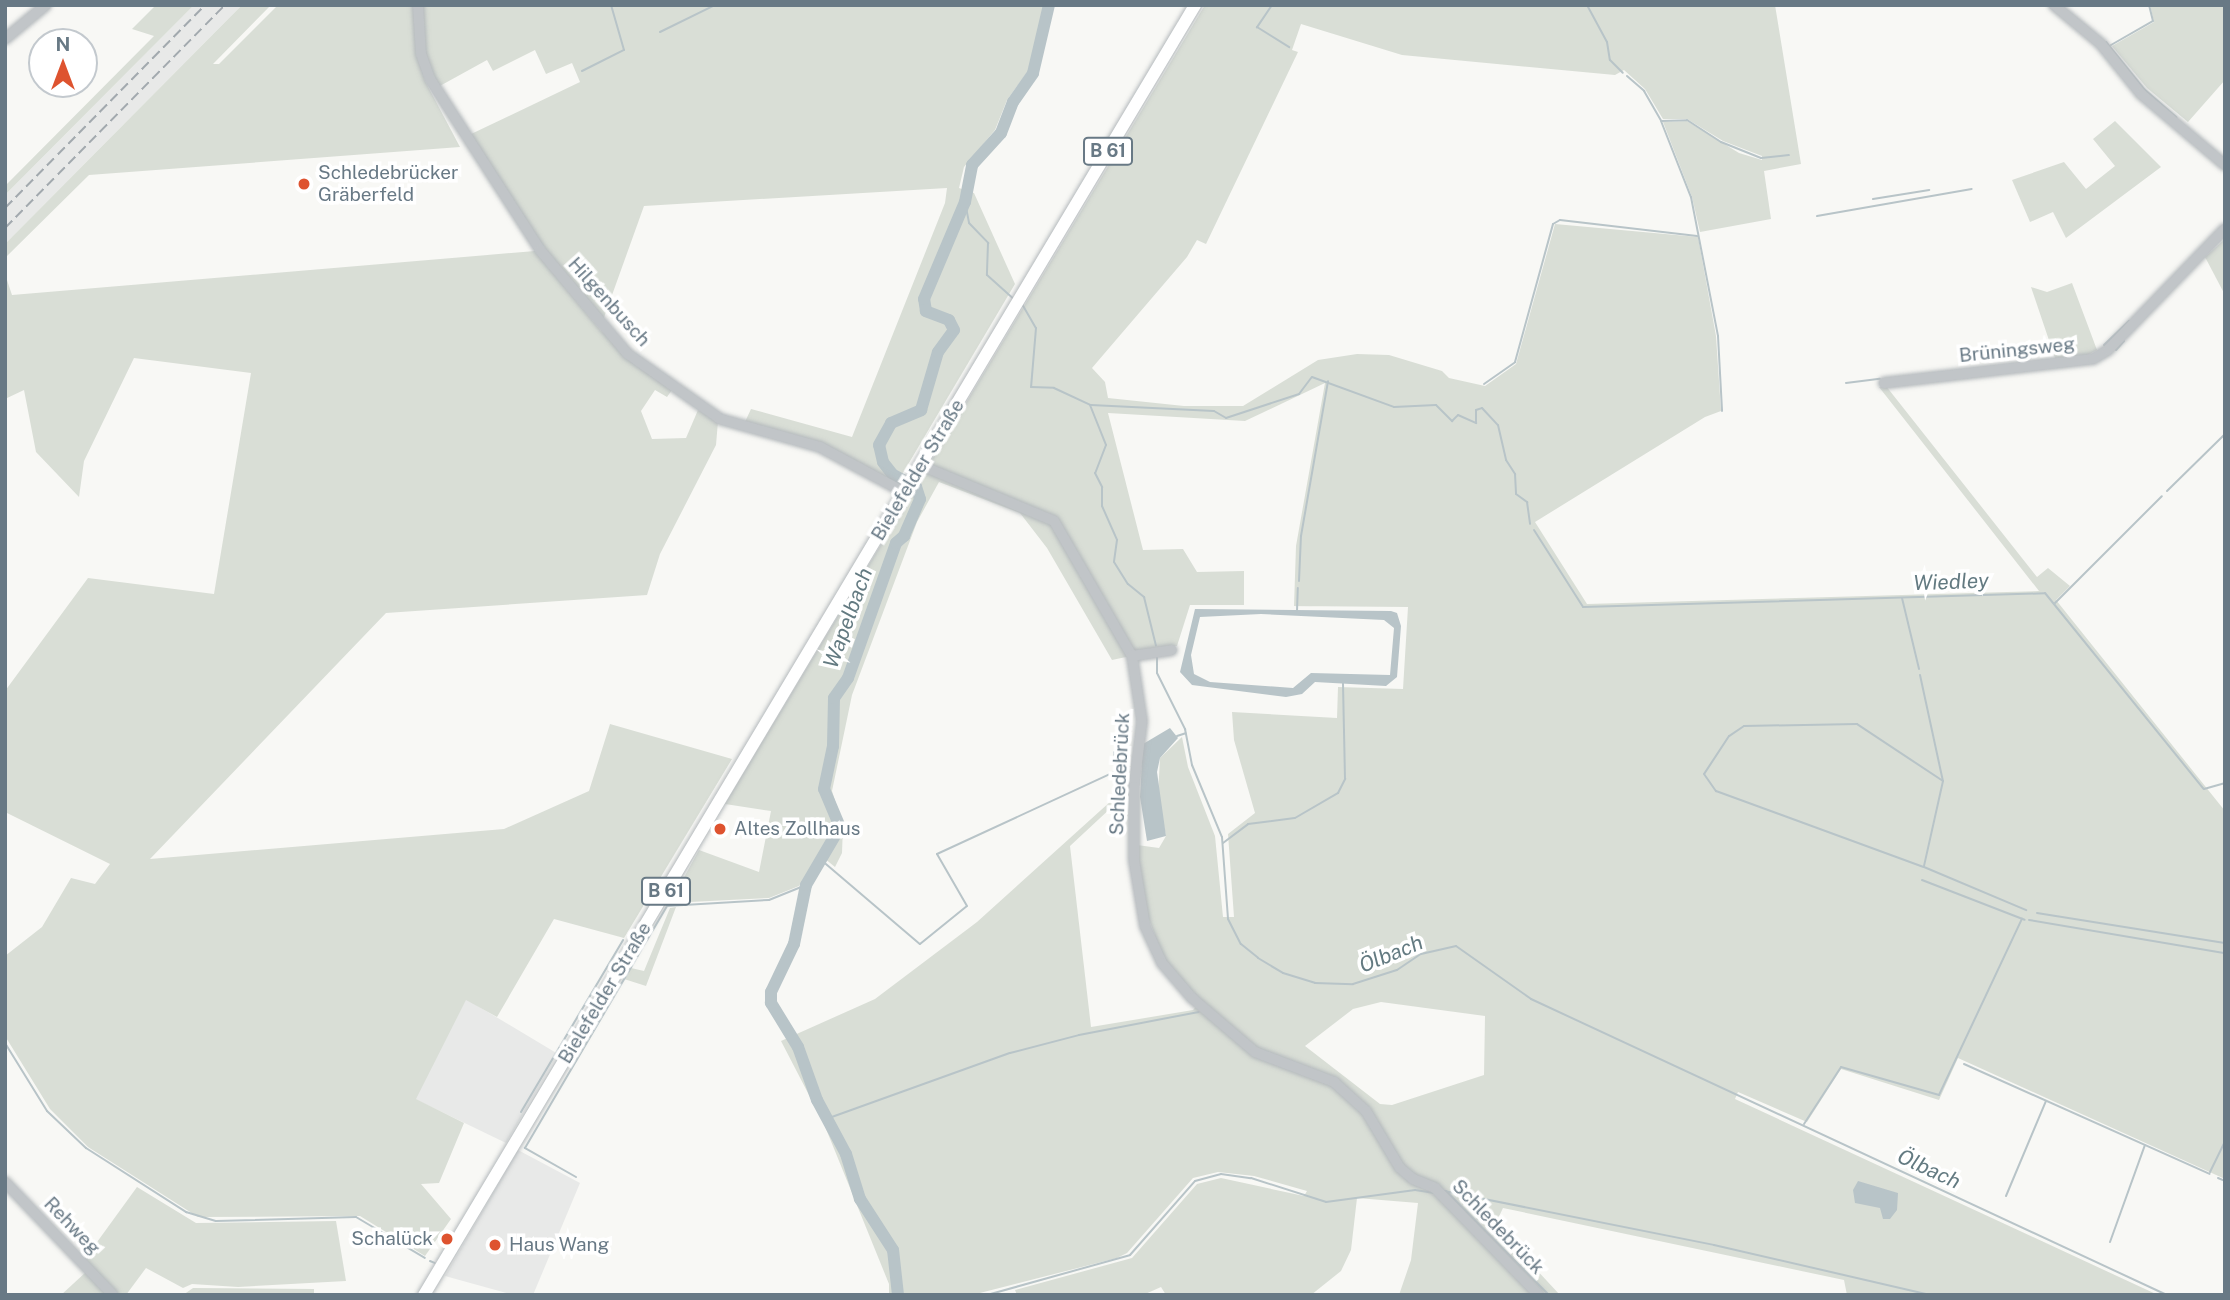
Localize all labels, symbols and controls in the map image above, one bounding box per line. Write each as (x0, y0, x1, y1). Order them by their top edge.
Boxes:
north arrow (28, 28, 98, 98)
text: N (56, 33, 70, 55)
road number: B 61 (1082, 136, 1134, 166)
place label: Schledebrücker Gräberfeld (318, 162, 458, 206)
marker: Schledebrücker Gräberfeld (296, 176, 312, 192)
street label: Hilgenbusch (563, 253, 655, 351)
street label: Brüningsweg (1958, 333, 2076, 367)
street label: Bielefelder Straße (867, 395, 969, 545)
water label: Wapelbach (818, 564, 878, 672)
water label: Wiedley (1913, 568, 1989, 596)
street label: Schledebrück (1105, 712, 1135, 836)
place label: Altes Zollhaus (734, 818, 860, 840)
marker: Altes Zollhaus (712, 821, 728, 837)
road number: B 61 (640, 876, 692, 906)
street label: Bielefelder Straße (554, 918, 656, 1068)
water label: Ölbach (1355, 930, 1427, 978)
water label: Ölbach (1893, 1143, 1965, 1195)
street label: Schledebrück (1447, 1175, 1549, 1279)
street label: Rehweg (39, 1193, 105, 1259)
place label: Schalück (351, 1228, 433, 1250)
marker: Schalück (439, 1231, 455, 1247)
place label: Haus Wang (509, 1234, 610, 1256)
marker: Haus Wang (487, 1237, 503, 1253)

